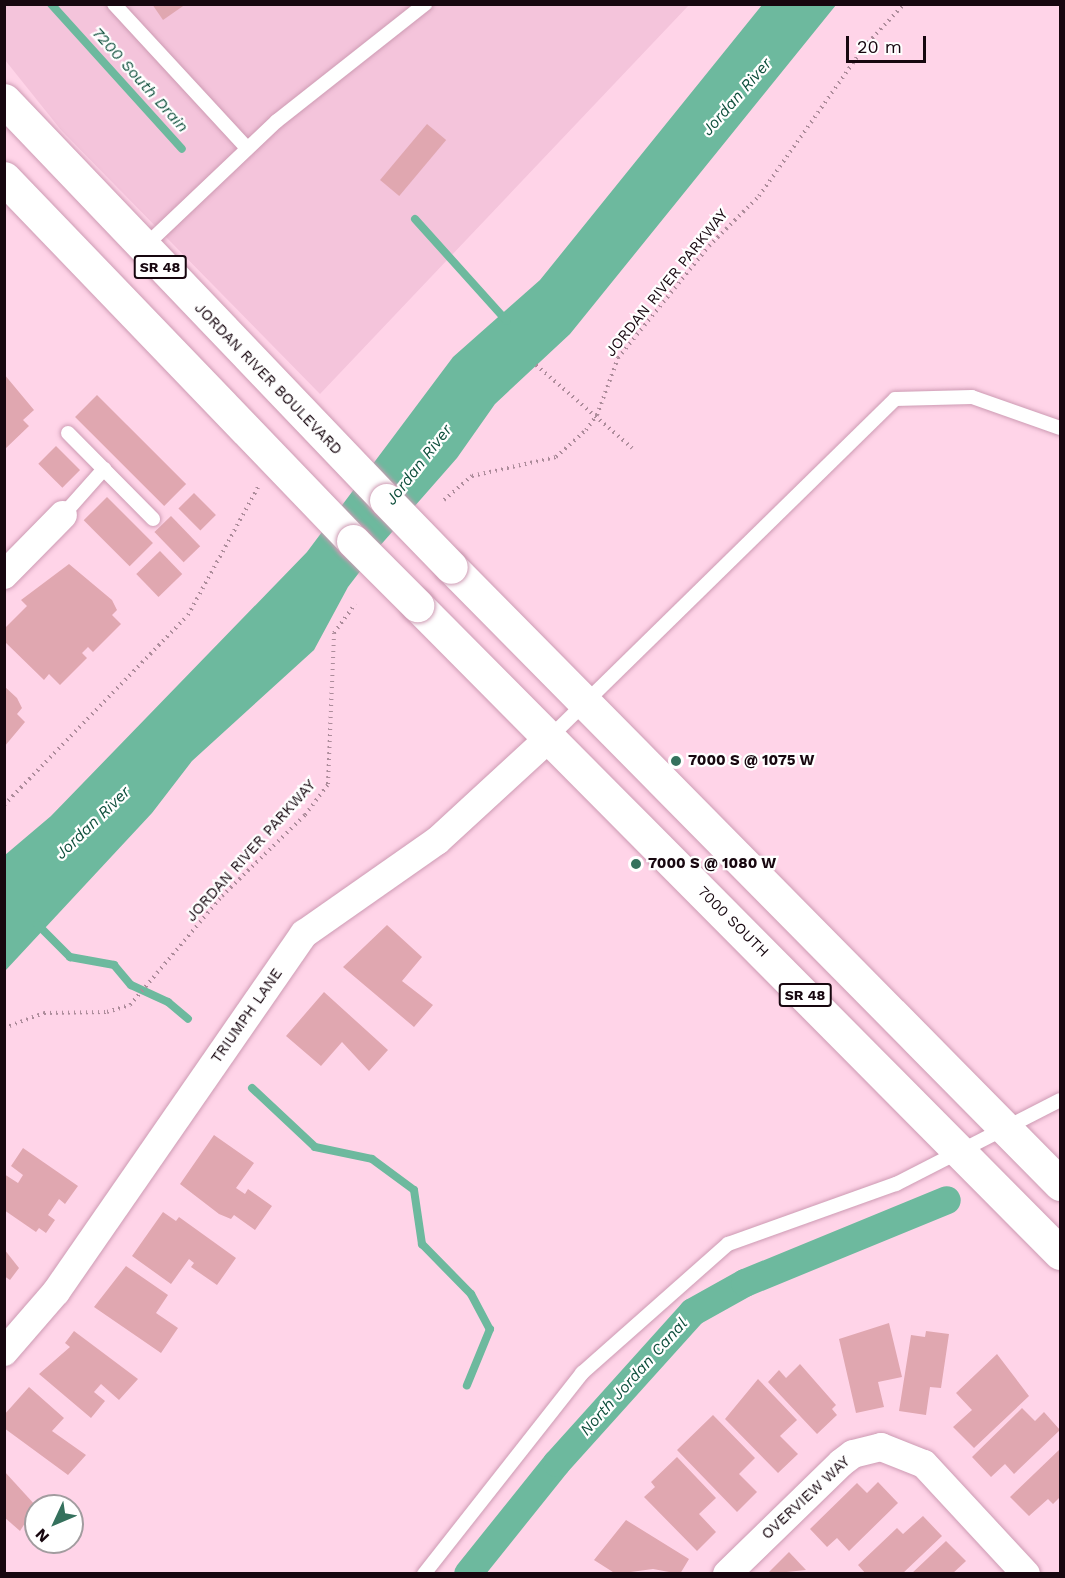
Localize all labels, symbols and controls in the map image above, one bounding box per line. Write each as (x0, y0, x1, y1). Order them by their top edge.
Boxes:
water label: 7200 South Drain (88, 24, 192, 136)
scale bar (849, 24, 928, 62)
text: 20 m (857, 36, 902, 57)
water label: Jordan River (698, 54, 776, 140)
street label: JORDAN RIVER PARKWAY (602, 206, 732, 360)
road number: SR 48 (133, 256, 187, 278)
street label: JORDAN RIVER BOULEVARD (190, 299, 346, 459)
water label: Jordan River (382, 421, 456, 509)
place label: 7000 S @ 1075 W (688, 752, 815, 770)
marker: 7000 S @ 1075 W (669, 754, 683, 768)
street label: JORDAN RIVER PARKWAY (183, 776, 319, 926)
water label: Jordan River (52, 783, 134, 863)
place label: 7000 S @ 1080 W (648, 855, 777, 873)
marker: 7000 S @ 1080 W (629, 857, 643, 871)
street label: 7000 SOUTH (694, 883, 772, 961)
street label: TRIUMPH LANE (208, 965, 286, 1067)
road number: SR 48 (778, 984, 832, 1006)
water label: North Jordan Canal (576, 1314, 692, 1440)
street label: OVERVIEW WAY (758, 1452, 854, 1544)
north arrow (24, 1494, 84, 1554)
text: N (31, 1525, 53, 1546)

